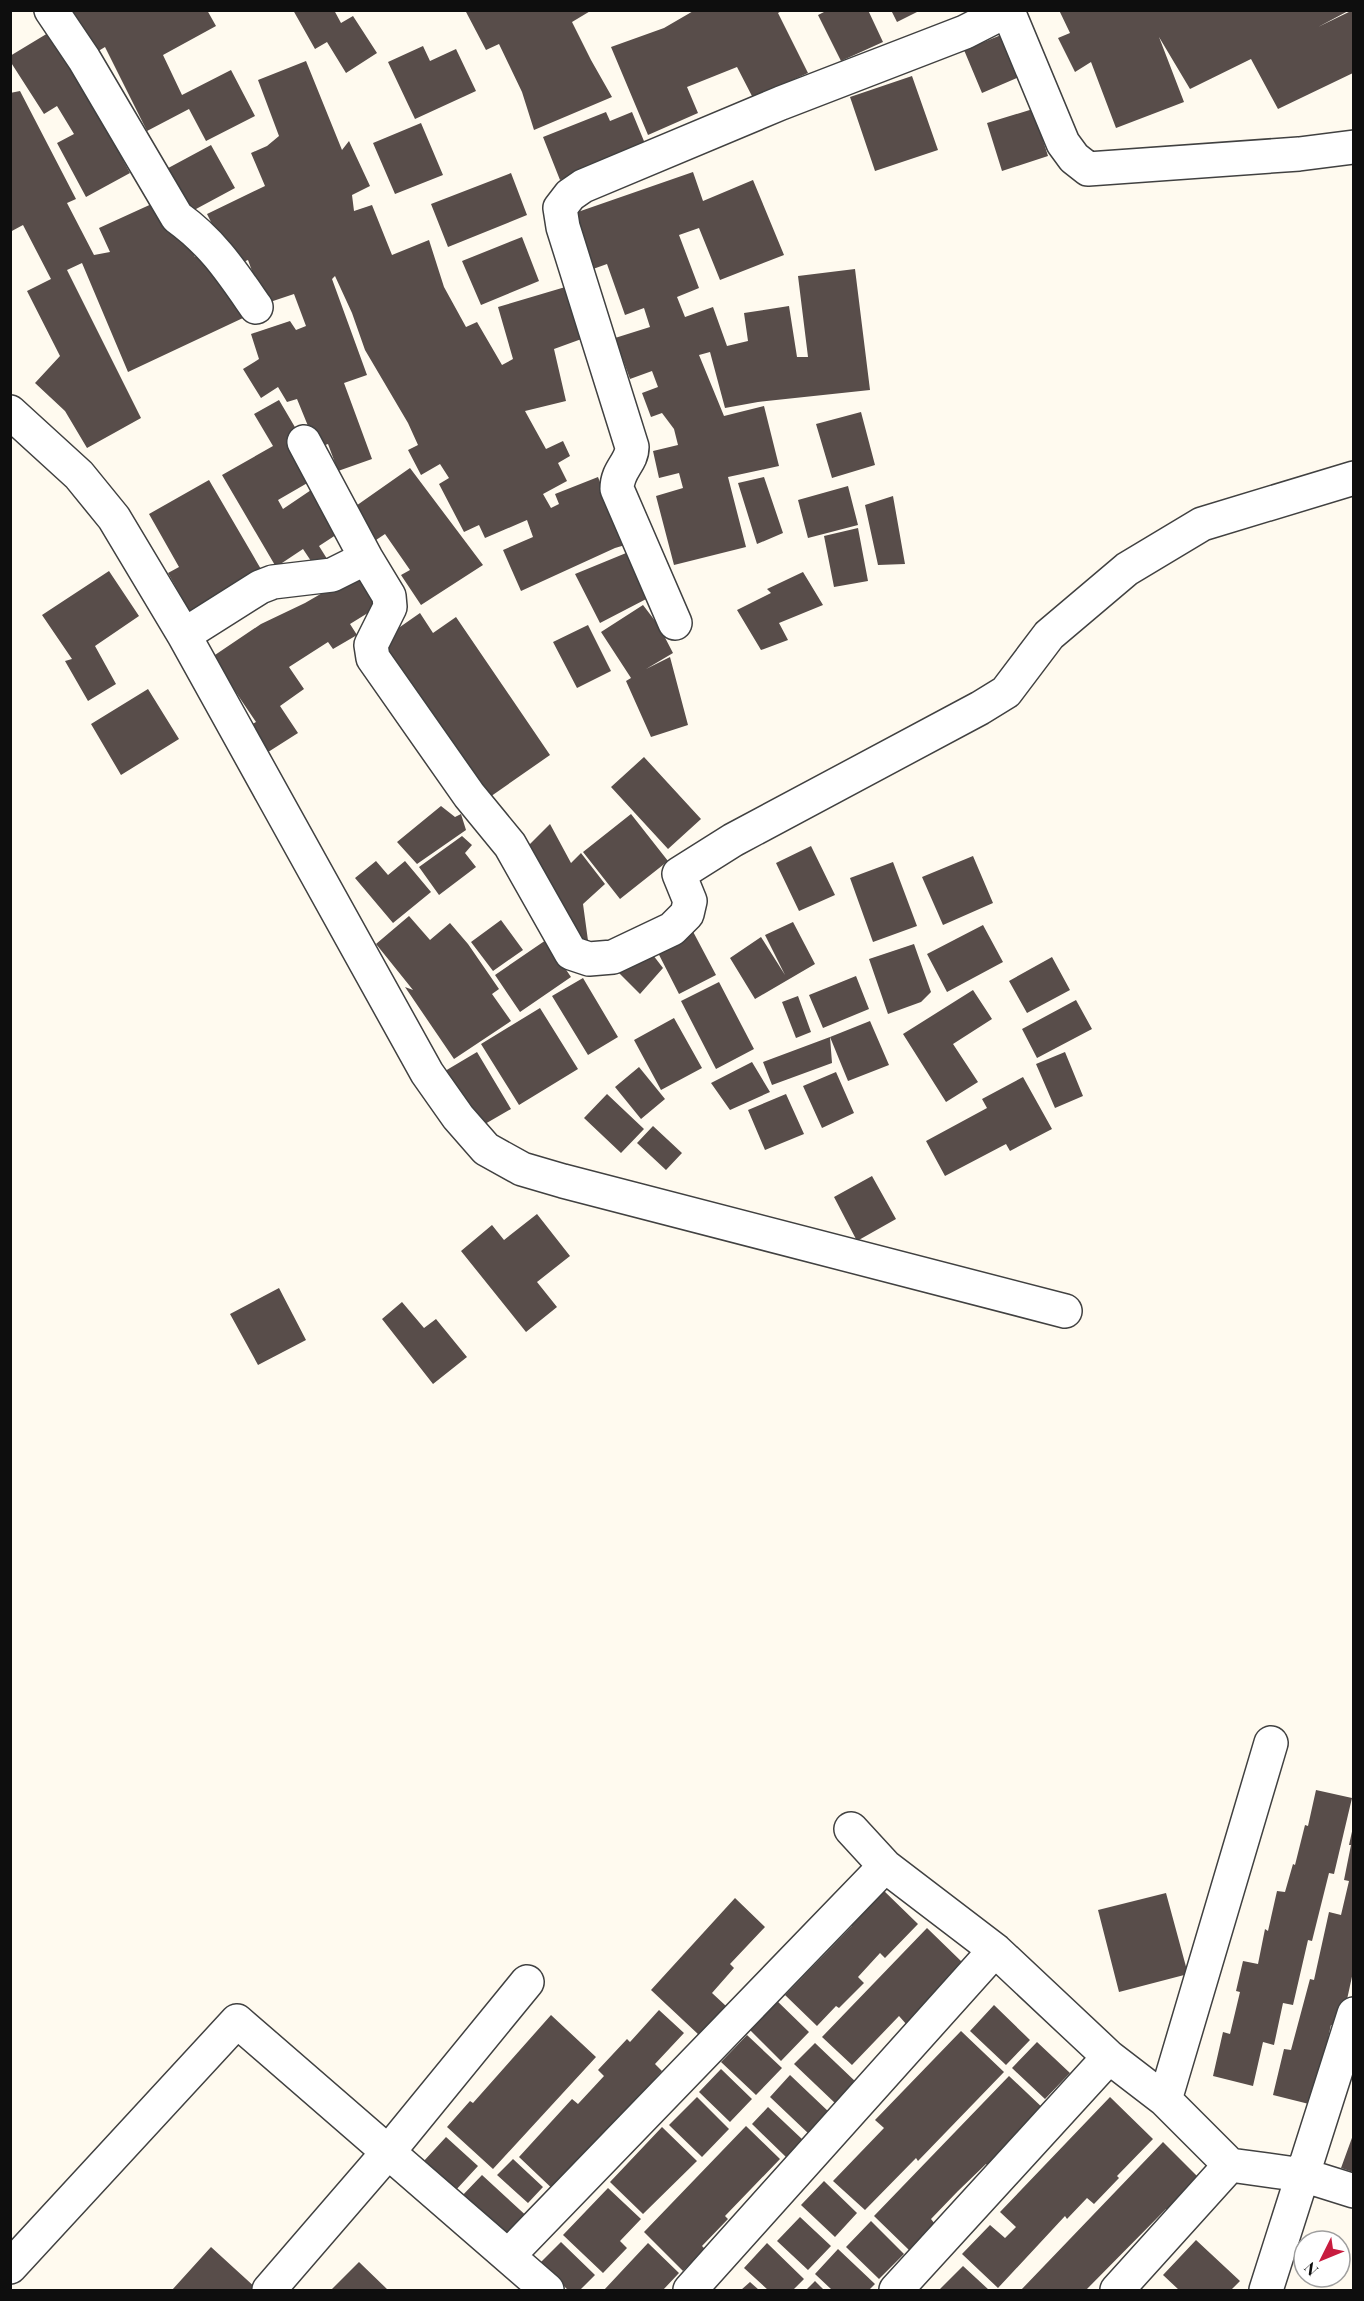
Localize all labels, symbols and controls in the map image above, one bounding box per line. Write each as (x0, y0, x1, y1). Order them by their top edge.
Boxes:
north arrow (1292, 2229, 1352, 2289)
text: N (1299, 2258, 1322, 2281)

